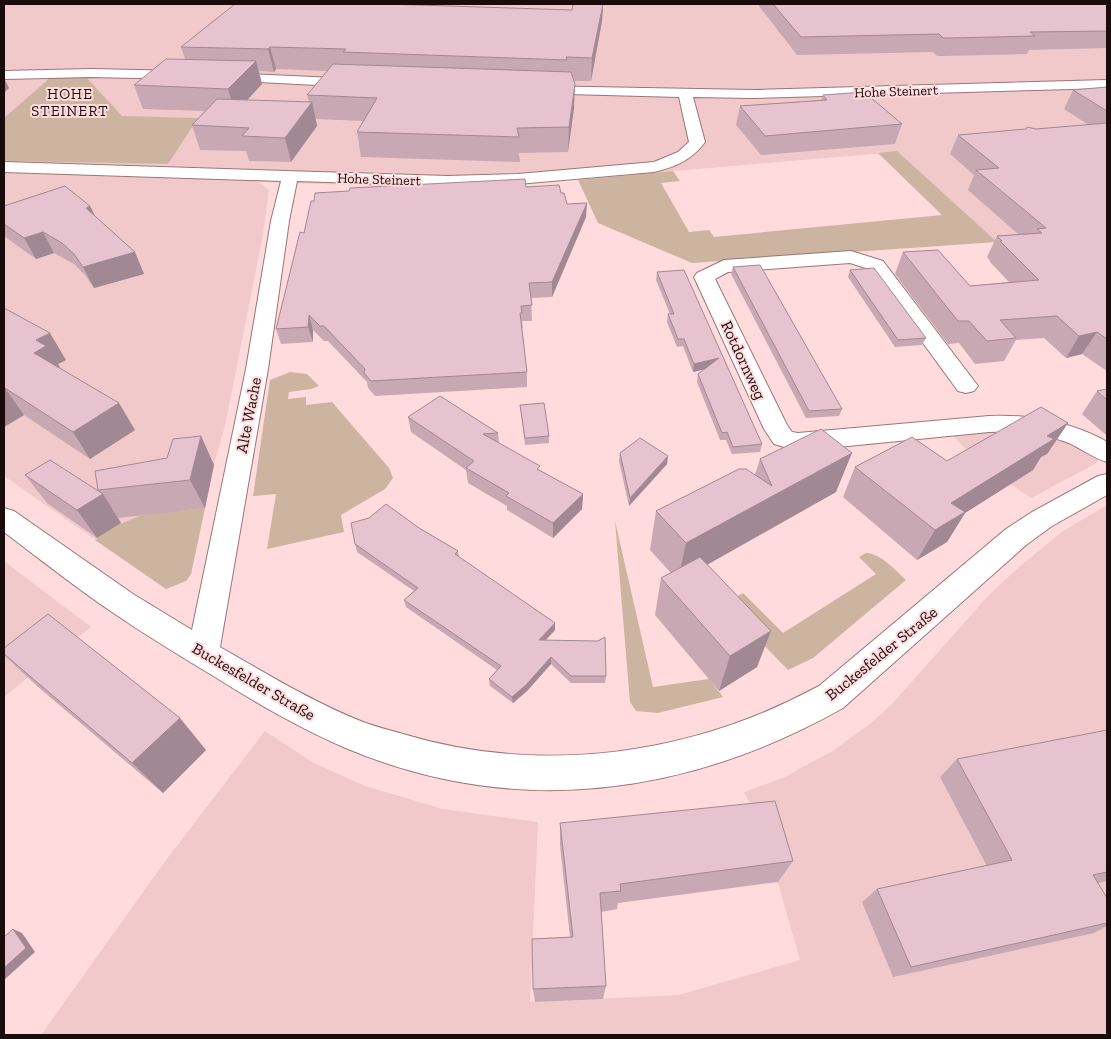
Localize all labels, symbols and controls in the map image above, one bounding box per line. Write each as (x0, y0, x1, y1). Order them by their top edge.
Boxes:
street label: Hohe Steinert (854, 82, 939, 101)
district label: HOHE STEINERT (31, 85, 109, 120)
street label: Hohe Steinert (337, 170, 422, 189)
street label: Rotdornweg (717, 318, 770, 403)
street label: Alte Wache (232, 375, 265, 455)
street label: Buckesfelder Straße (821, 602, 941, 704)
street label: Buckesfelder Straße (189, 639, 319, 724)

